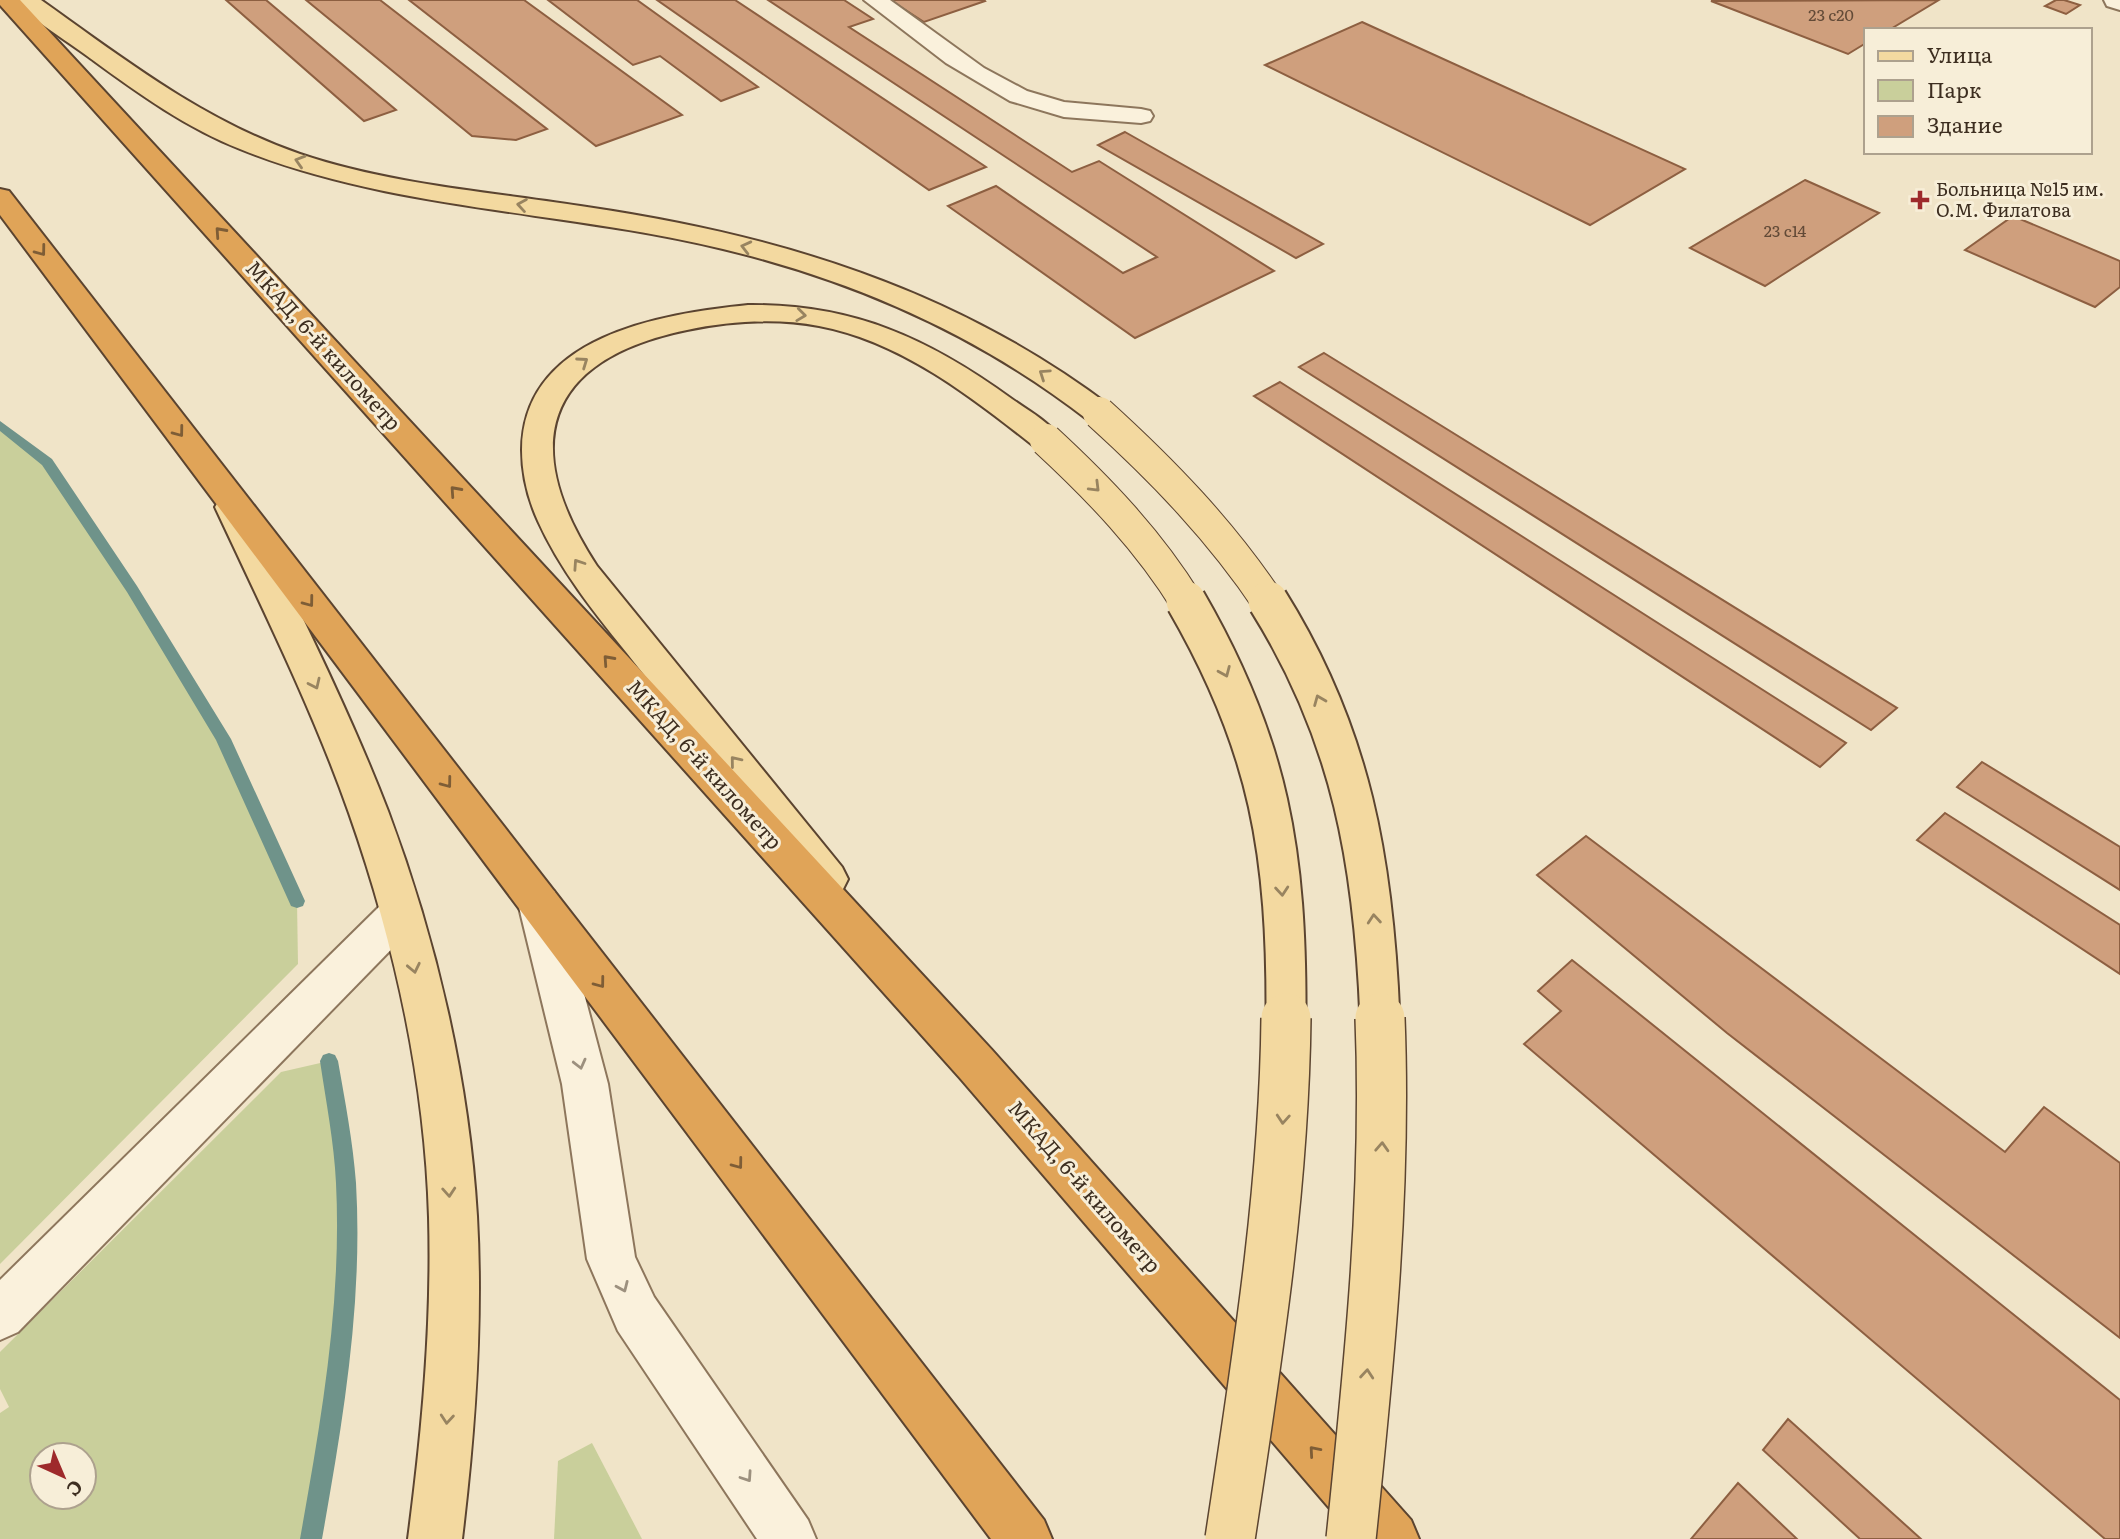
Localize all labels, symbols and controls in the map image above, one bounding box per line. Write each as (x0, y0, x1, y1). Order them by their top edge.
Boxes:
house number: 23 с20 (1808, 2, 1854, 26)
legend (1864, 28, 2092, 154)
text: Улица (1927, 38, 1993, 69)
text: Парк (1927, 73, 1982, 104)
text: Здание (1927, 108, 2003, 139)
one-way arrow (294, 154, 306, 169)
place label: Больница №15 им. О.М. Филатова (1936, 175, 2104, 223)
marker: Больница №15 им. О.М. Филатова (1910, 190, 1930, 210)
one-way arrow (517, 198, 528, 213)
house number: 23 с14 (1764, 218, 1807, 242)
one-way arrow (215, 228, 228, 241)
one-way arrow (740, 241, 752, 255)
one-way arrow (33, 243, 46, 256)
street label: МКАД, 6-й километр (240, 252, 410, 436)
one-way arrow (795, 307, 807, 322)
one-way arrow (576, 358, 588, 370)
one-way arrow (1039, 369, 1052, 382)
one-way arrow (171, 424, 184, 436)
one-way arrow (1087, 479, 1100, 492)
one-way arrow (451, 486, 463, 499)
one-way arrow (574, 559, 586, 572)
one-way arrow (301, 594, 314, 607)
one-way arrow (604, 655, 617, 668)
one-way arrow (1217, 665, 1231, 678)
street label: МКАД, 6-й километр (621, 671, 791, 855)
one-way arrow (307, 677, 321, 689)
one-way arrow (1313, 695, 1327, 707)
one-way arrow (730, 757, 743, 769)
one-way arrow (439, 775, 452, 787)
one-way arrow (1274, 886, 1289, 897)
one-way arrow (1367, 914, 1382, 925)
one-way arrow (406, 962, 421, 974)
one-way arrow (592, 975, 605, 988)
one-way arrow (572, 1058, 586, 1070)
street label: МКАД, 6-й километр (1002, 1092, 1170, 1278)
one-way arrow (1275, 1113, 1290, 1124)
one-way arrow (1374, 1141, 1389, 1152)
one-way arrow (730, 1156, 743, 1169)
one-way arrow (442, 1187, 457, 1198)
one-way arrow (615, 1279, 629, 1292)
one-way arrow (1359, 1368, 1374, 1379)
one-way arrow (440, 1414, 455, 1425)
north arrow (28, 1441, 98, 1511)
one-way arrow (1310, 1446, 1322, 1459)
one-way arrow (739, 1469, 751, 1482)
text: С (61, 1474, 90, 1504)

